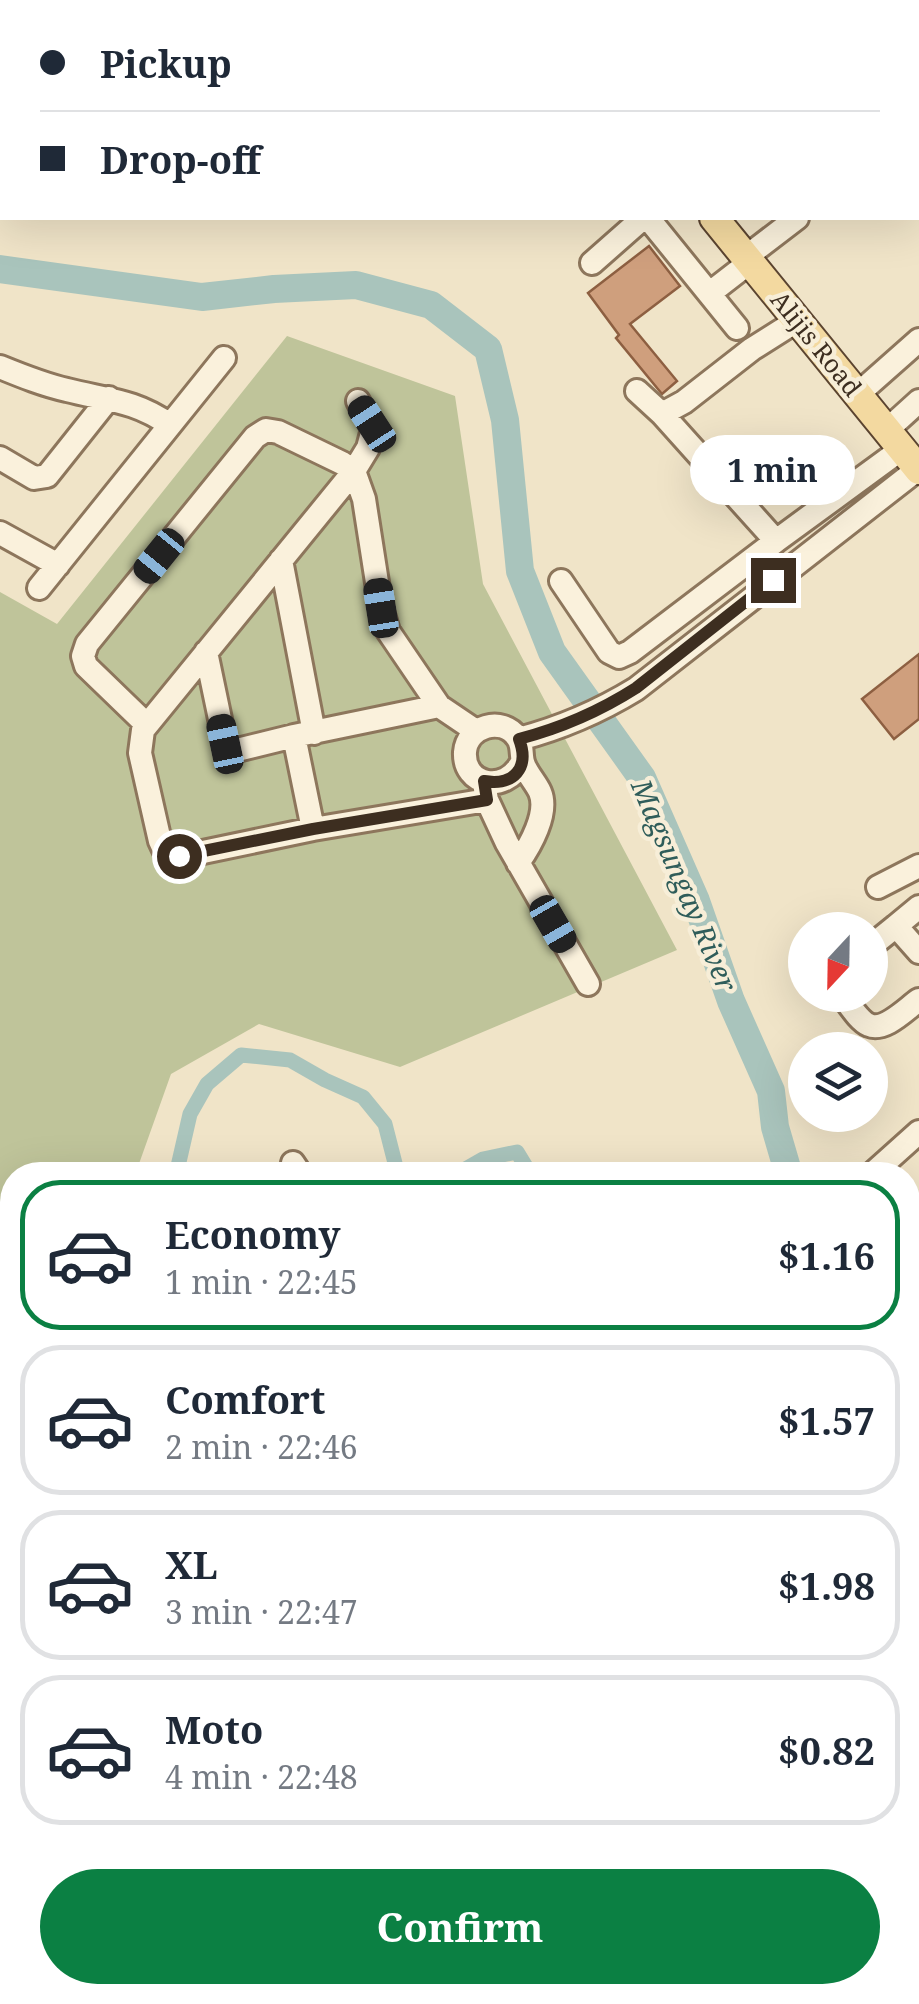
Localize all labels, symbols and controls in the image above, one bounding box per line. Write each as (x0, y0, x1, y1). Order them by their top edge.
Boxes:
text: Pickup (100, 37, 232, 89)
text: Drop-off (100, 133, 261, 185)
street label: Alijis Road (764, 283, 870, 403)
car (343, 391, 401, 457)
callout: 1 min (690, 435, 856, 505)
text: 1 min (727, 448, 818, 491)
car (128, 523, 190, 589)
route end (751, 558, 796, 603)
car (361, 576, 401, 640)
car (204, 712, 246, 776)
water label: Magsungay River (623, 772, 747, 998)
route start (157, 834, 202, 879)
car (525, 891, 581, 957)
north arrow (788, 912, 888, 1012)
map controls (788, 912, 888, 1132)
button: layers (788, 1032, 888, 1132)
text: Economy (165, 1208, 341, 1260)
icon: car (45, 1210, 135, 1300)
text: $1.16 (778, 1229, 875, 1281)
text: 1 min · 22:45 (165, 1260, 358, 1303)
text: Comfort (165, 1373, 325, 1425)
icon: car (45, 1375, 135, 1465)
text: $1.57 (778, 1394, 875, 1446)
text: 2 min · 22:46 (165, 1425, 358, 1468)
text: XL (165, 1538, 218, 1590)
icon: car (45, 1540, 135, 1630)
text: $1.98 (778, 1559, 875, 1611)
text: 3 min · 22:47 (165, 1590, 358, 1633)
text: Moto (165, 1703, 263, 1755)
icon: car (45, 1705, 135, 1795)
text: $0.82 (778, 1724, 875, 1776)
text: 4 min · 22:48 (165, 1755, 358, 1798)
button: Confirm (40, 1869, 880, 1984)

